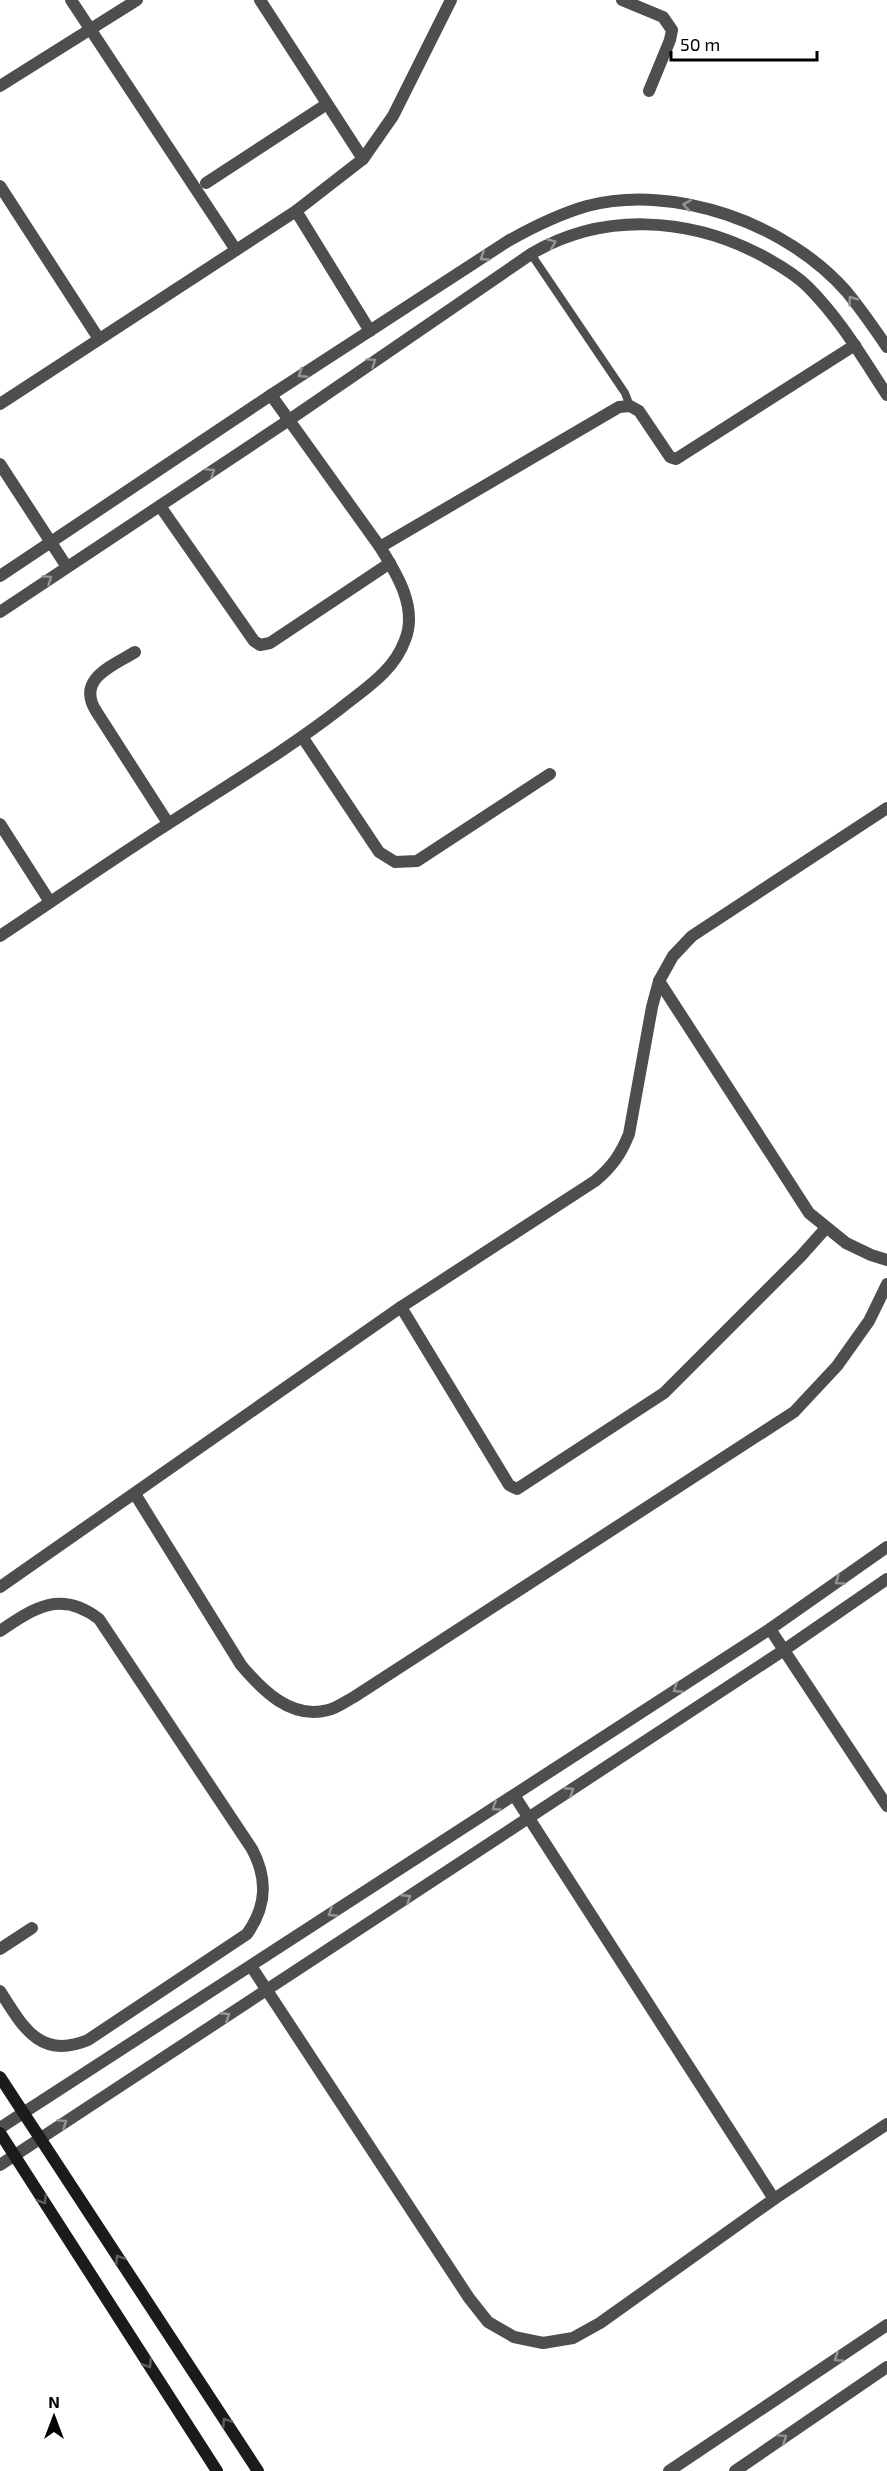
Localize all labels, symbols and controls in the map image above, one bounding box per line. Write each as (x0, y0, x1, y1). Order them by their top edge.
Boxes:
scale bar (671, 24, 816, 62)
text: 50 m (680, 33, 720, 55)
one-way arrow (682, 199, 691, 211)
one-way arrow (546, 238, 557, 250)
one-way arrow (479, 249, 490, 260)
one-way arrow (848, 295, 859, 306)
one-way arrow (366, 358, 377, 369)
one-way arrow (298, 367, 309, 378)
one-way arrow (204, 468, 215, 479)
one-way arrow (42, 575, 53, 586)
one-way arrow (835, 1574, 846, 1585)
one-way arrow (673, 1682, 684, 1693)
one-way arrow (563, 1787, 574, 1798)
one-way arrow (491, 1799, 502, 1810)
one-way arrow (400, 1894, 411, 1905)
one-way arrow (328, 1906, 339, 1917)
one-way arrow (220, 2012, 230, 2024)
one-way arrow (56, 2119, 67, 2130)
one-way arrow (36, 2193, 47, 2204)
one-way arrow (115, 2254, 126, 2265)
one-way arrow (834, 2351, 845, 2362)
one-way arrow (141, 2358, 152, 2369)
north arrow (24, 2387, 84, 2447)
text: N (48, 2392, 60, 2411)
one-way arrow (221, 2418, 233, 2428)
one-way arrow (776, 2434, 787, 2445)

